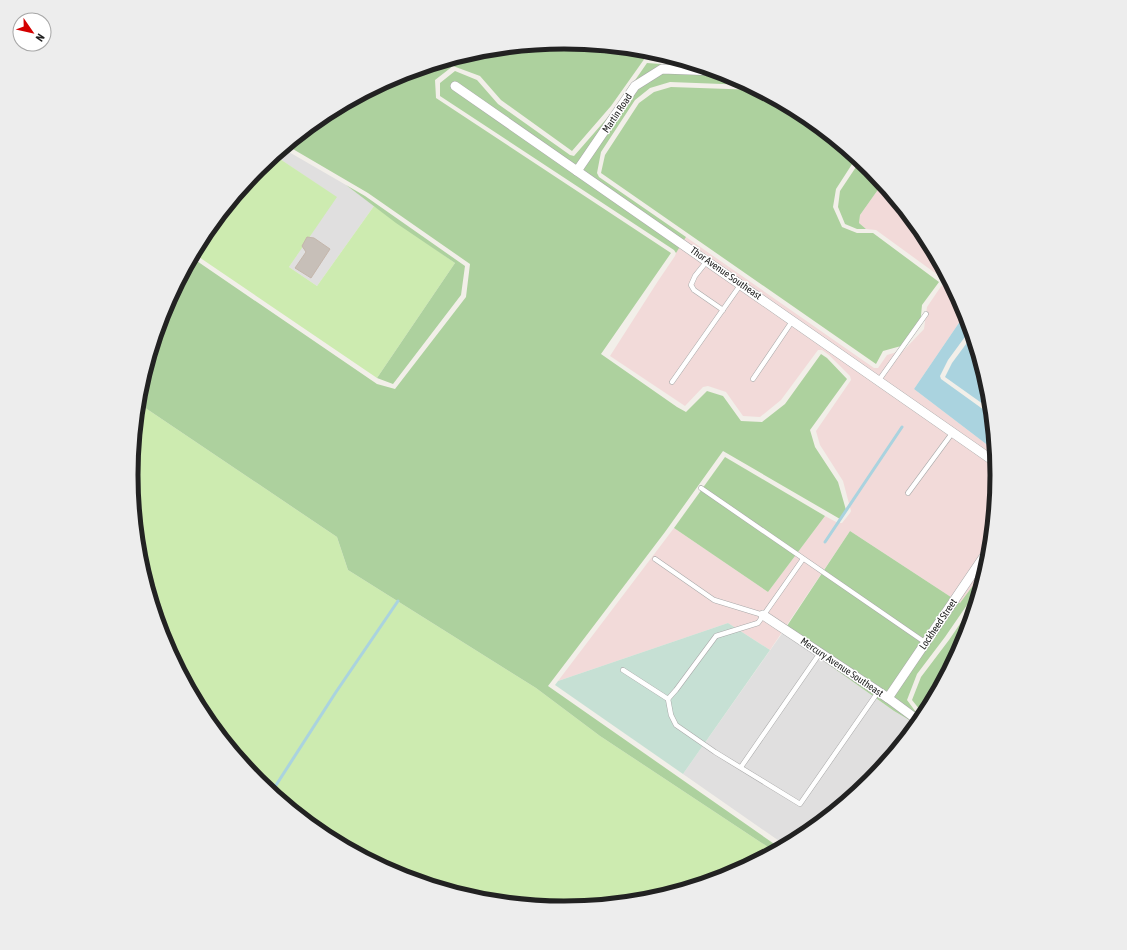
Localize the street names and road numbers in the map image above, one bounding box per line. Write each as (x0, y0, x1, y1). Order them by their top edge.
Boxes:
street label: Martin Road (600, 91, 634, 135)
street label: Thor Avenue Southeast (688, 244, 764, 302)
street label: Lockheed Street (917, 597, 959, 651)
street label: Mercury Avenue Southeast (799, 635, 885, 699)

